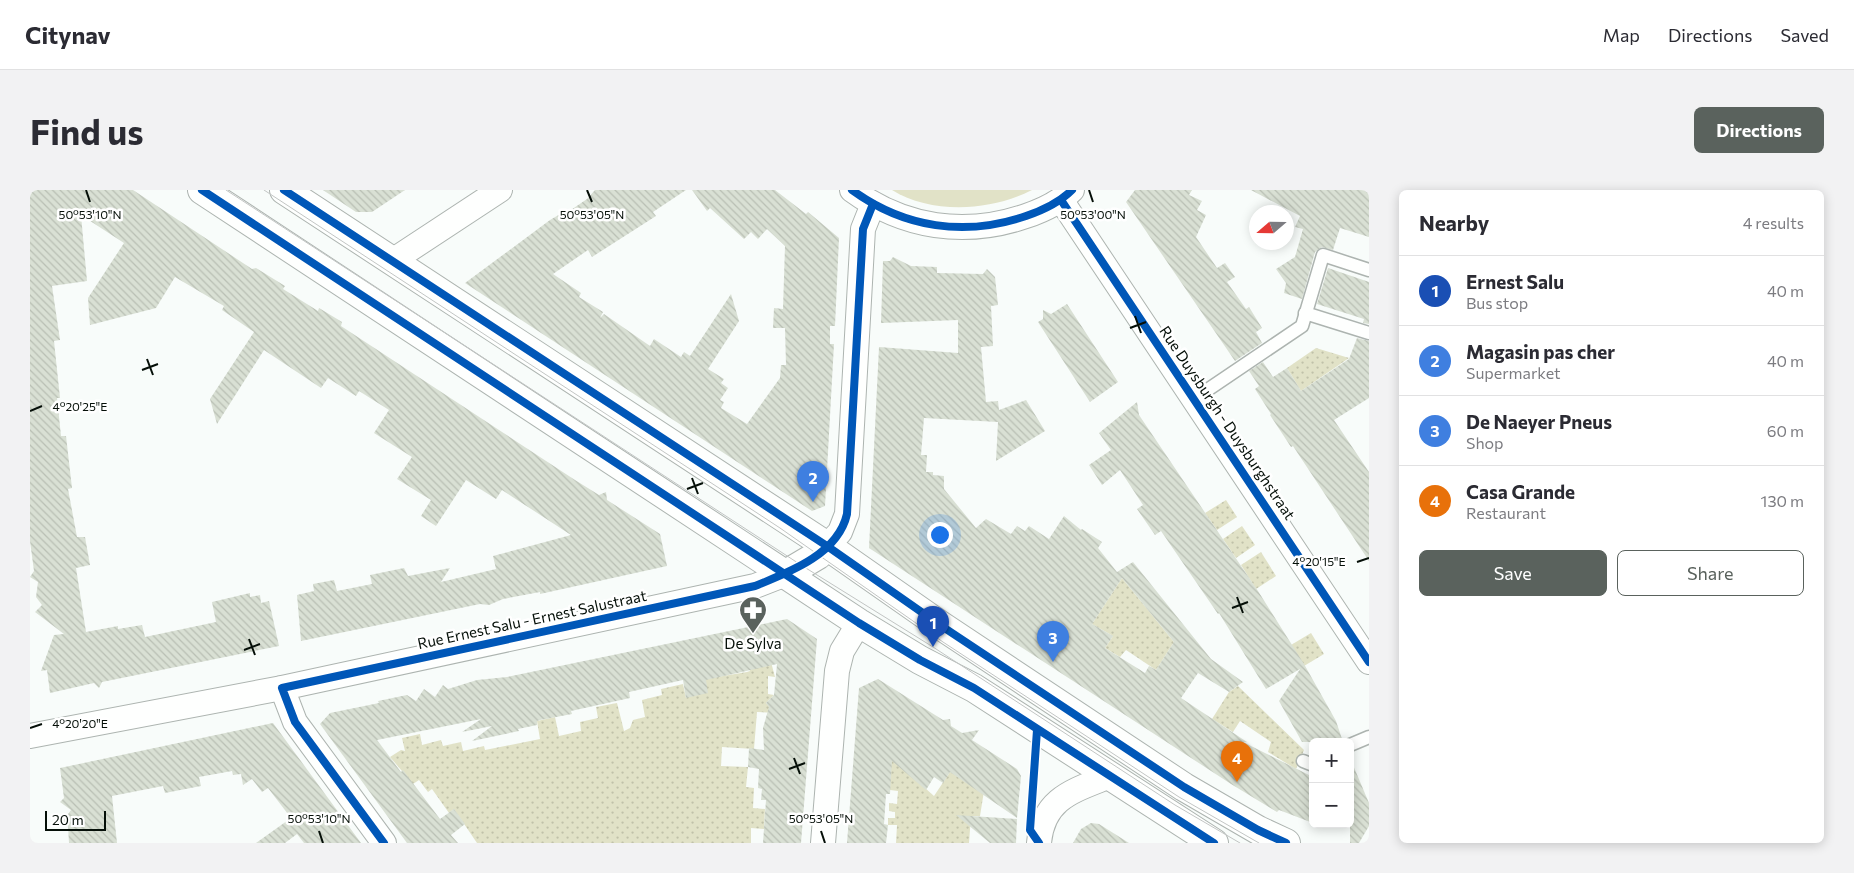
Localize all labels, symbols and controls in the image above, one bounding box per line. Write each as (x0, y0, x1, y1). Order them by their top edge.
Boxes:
text: Citynav (25, 20, 111, 49)
text: Map (1603, 24, 1640, 46)
text: Directions (1668, 24, 1752, 46)
text: Saved (1780, 24, 1829, 46)
button: Directions (1694, 107, 1824, 153)
text: Find us (30, 109, 144, 152)
north arrow (1249, 205, 1294, 250)
text: 50°53'10"N (59, 207, 121, 221)
text: 50°53'05"N (560, 207, 624, 221)
text: 50°53'00"N (1060, 207, 1126, 221)
text: Nearby (1419, 210, 1489, 235)
text: 4 results (1743, 213, 1804, 232)
text: Ernest Salu (1466, 270, 1564, 293)
text: 1 (1431, 281, 1439, 300)
text: 40 m (1767, 281, 1804, 300)
text: Bus stop (1466, 293, 1528, 312)
street label: Rue Duysburgh - Duysburghstraat (1156, 322, 1299, 523)
text: Magasin pas cher (1466, 340, 1615, 363)
text: 2 (1430, 351, 1440, 370)
text: 40 m (1767, 351, 1804, 370)
text: Supermarket (1466, 363, 1561, 382)
text: 4°20'25"E (53, 399, 107, 413)
text: De Naeyer Pneus (1466, 410, 1612, 433)
text: 3 (1430, 421, 1440, 440)
text: 60 m (1767, 421, 1804, 440)
text: Shop (1466, 433, 1504, 452)
pin: 2 (797, 461, 829, 502)
text: Casa Grande (1466, 480, 1575, 503)
text: 4 (1430, 491, 1440, 510)
text: 130 m (1761, 491, 1804, 510)
text: Restaurant (1466, 503, 1546, 522)
your location (927, 522, 953, 548)
button: Save (1419, 550, 1607, 596)
button: Share (1617, 550, 1804, 596)
text: 4°20'15"E (1292, 554, 1346, 568)
street label: Rue Ernest Salu - Ernest Salustraat (416, 586, 648, 652)
pharmacy icon: De Sylva (738, 595, 768, 634)
pin: 1 (917, 606, 949, 647)
pin: 3 (1037, 621, 1069, 662)
place label: De Sylva (724, 634, 782, 652)
text: 4°20'20"E (52, 716, 108, 730)
map controls (1309, 738, 1354, 828)
button: + (1309, 738, 1354, 783)
pin: 4 (1221, 741, 1253, 782)
button: − (1309, 783, 1354, 828)
scale bar (45, 808, 106, 831)
text: 20 m (52, 811, 84, 828)
text: 50°53'10"N (288, 811, 350, 825)
text: 50°53'05"N (789, 811, 853, 825)

